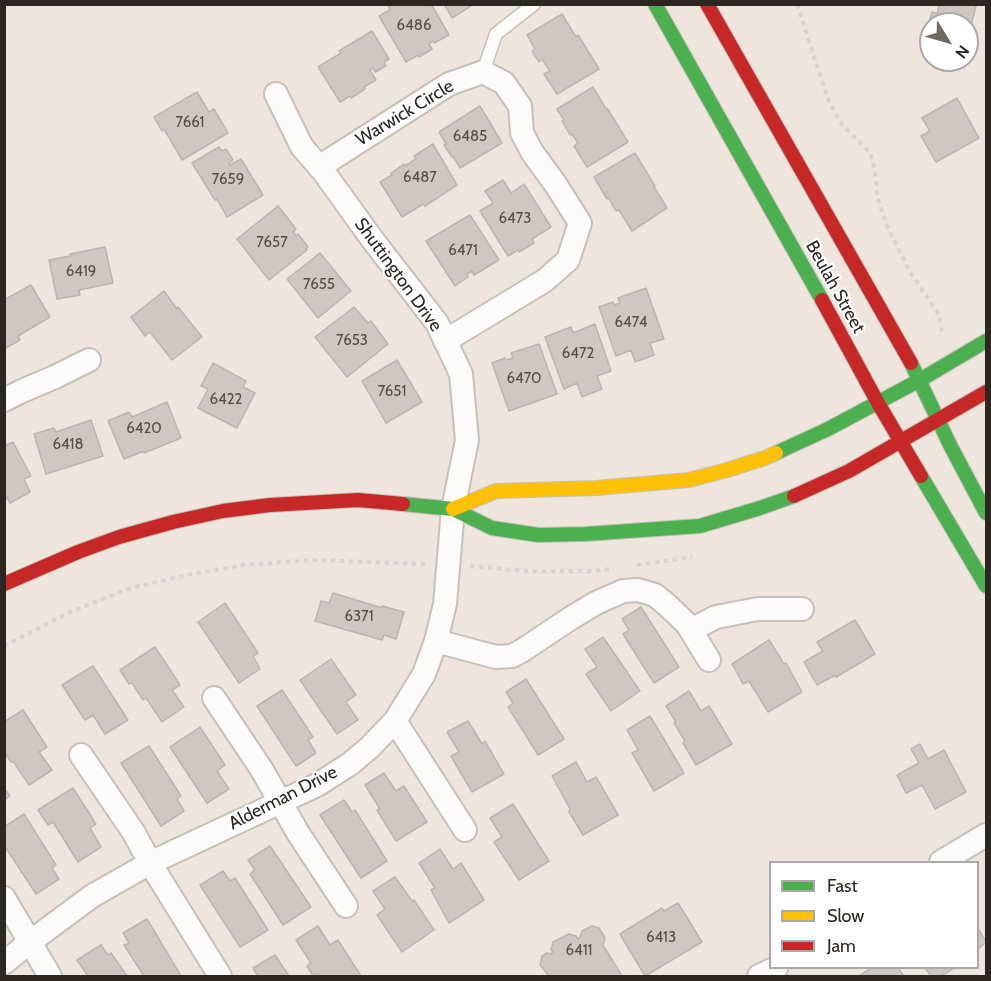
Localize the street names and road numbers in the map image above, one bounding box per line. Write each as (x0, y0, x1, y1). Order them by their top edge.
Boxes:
street label: Warwick Circle (352, 75, 458, 151)
street label: Shuttington Drive (350, 214, 446, 336)
street label: Beulah Street (801, 237, 869, 337)
street label: Alderman Drive (225, 761, 341, 835)

